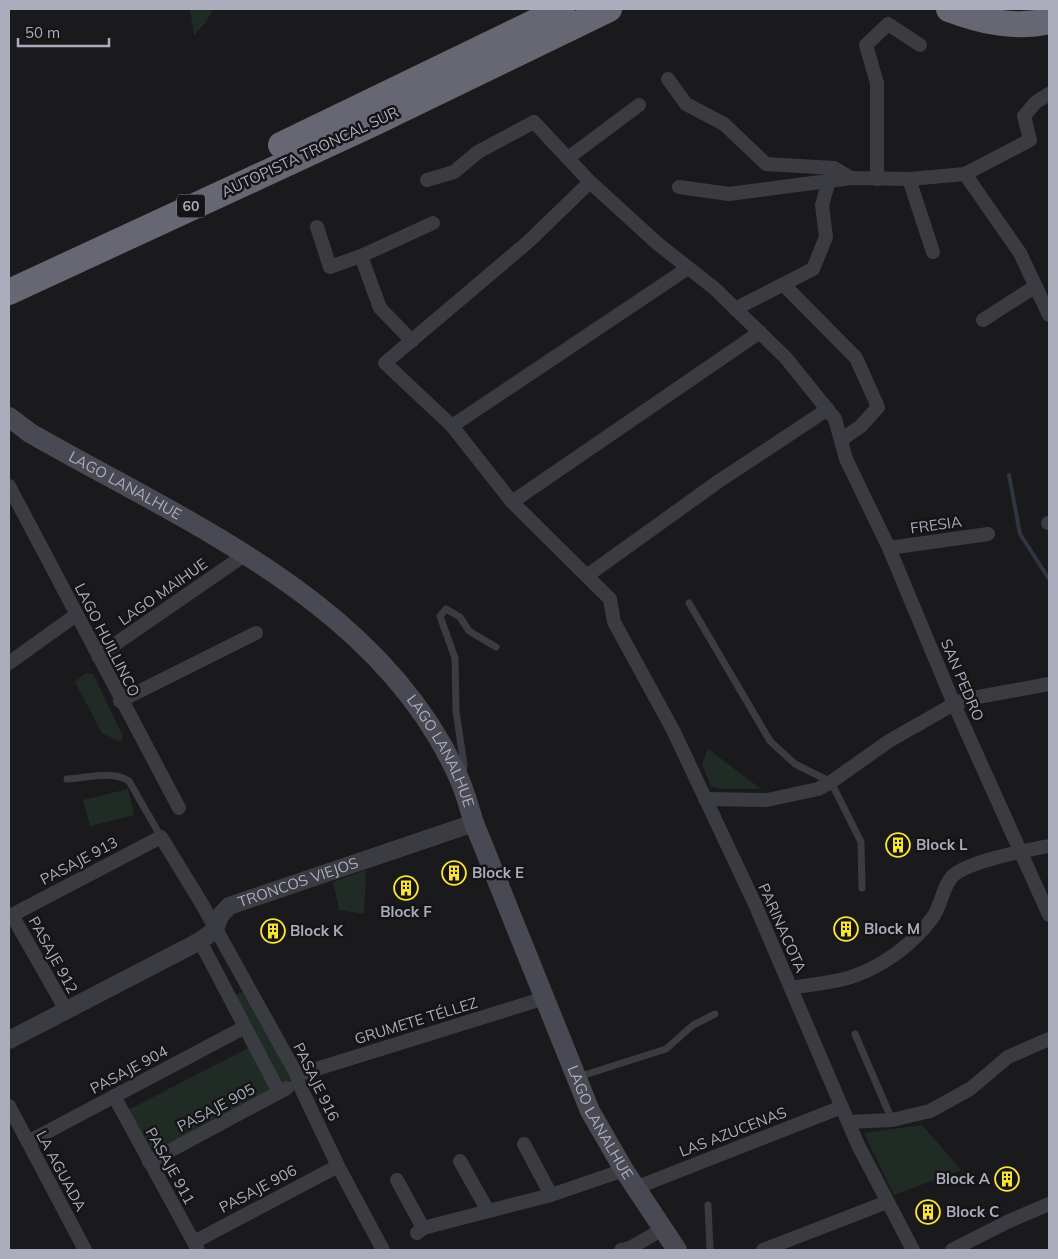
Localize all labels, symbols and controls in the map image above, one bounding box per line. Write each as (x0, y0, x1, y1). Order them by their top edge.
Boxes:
scale bar (18, 15, 109, 47)
text: 50 m (25, 23, 60, 42)
street label: AUTOPISTA TRONCAL SUR (218, 102, 401, 201)
road number: 60 (177, 195, 205, 218)
street label: LAGO LANALHUE (65, 446, 185, 524)
street label: FRESIA (909, 511, 963, 538)
street label: LAGO MAIHUE (115, 554, 211, 629)
street label: LAGO HUILLINCO (71, 580, 144, 700)
street label: SAN PEDRO (937, 636, 988, 724)
street label: LAGO LANALHUE (403, 690, 479, 810)
street label: PASAJE 913 (37, 832, 121, 889)
building icon: Block L (885, 832, 911, 858)
place label: Block L (916, 835, 968, 854)
street label: TRONCOS VIEJOS (235, 853, 361, 911)
building icon: Block E (441, 860, 467, 886)
place label: Block E (472, 863, 524, 882)
building icon: Block F (393, 875, 419, 901)
street label: PARINACOTA (754, 880, 811, 975)
place label: Block F (380, 902, 432, 921)
street label: PASAJE 912 (25, 913, 82, 997)
building icon: Block M (833, 916, 859, 942)
building icon: Block K (260, 918, 286, 944)
place label: Block M (864, 919, 920, 938)
place label: Block K (290, 921, 344, 940)
street label: GRUMETE TÉLLEZ (352, 993, 480, 1048)
street label: PASAJE 916 (289, 1039, 344, 1124)
street label: PASAJE 904 (87, 1041, 171, 1098)
street label: LAGO LANALHUE (564, 1062, 638, 1183)
street label: PASAJE 905 (174, 1079, 258, 1136)
street label: LAS AZUCENAS (676, 1102, 789, 1161)
street label: PASAJE 911 (142, 1124, 199, 1208)
street label: LA AGUADA (32, 1127, 91, 1214)
street label: PASAJE 906 (216, 1160, 300, 1217)
building icon: Block A (994, 1166, 1020, 1192)
place label: Block A (936, 1169, 991, 1188)
building icon: Block C (915, 1199, 941, 1225)
place label: Block C (946, 1202, 999, 1221)

